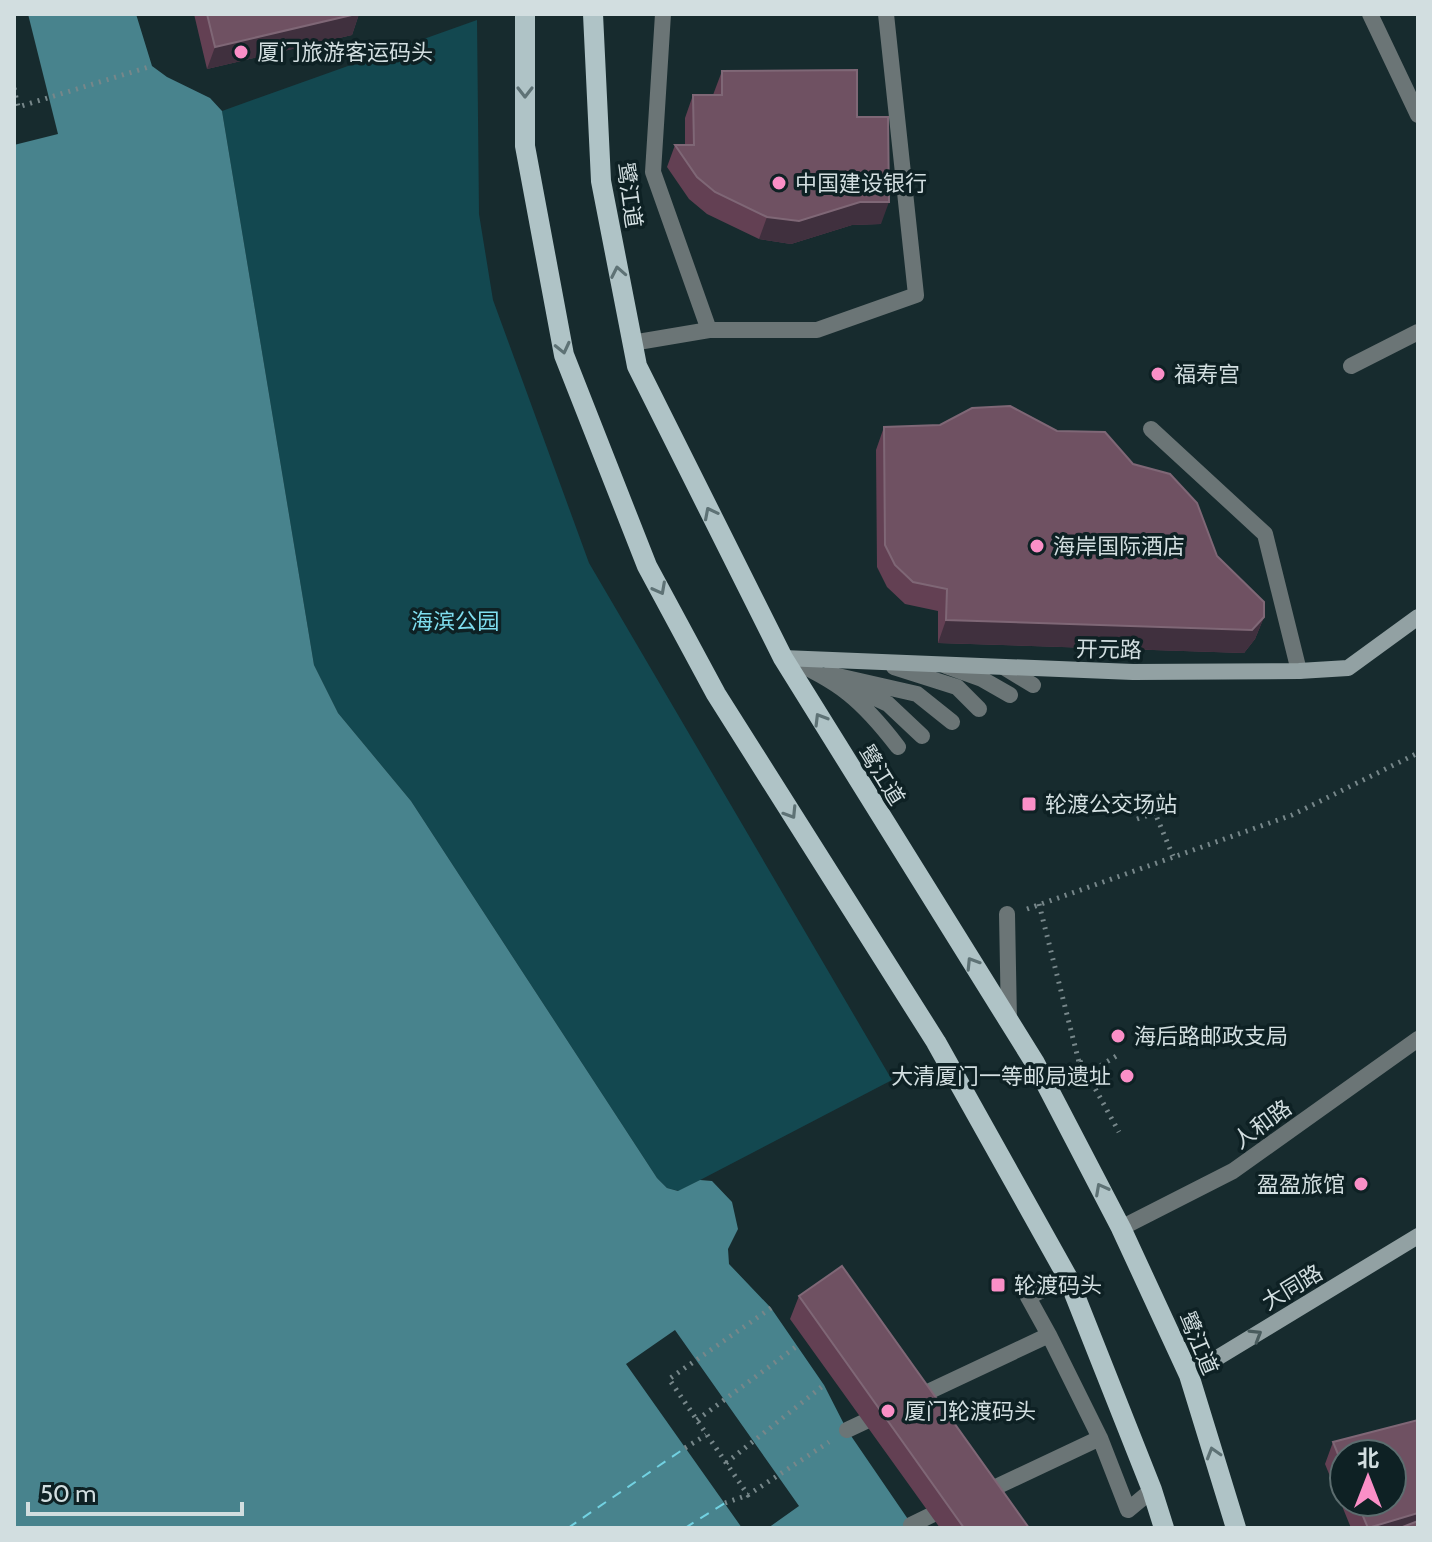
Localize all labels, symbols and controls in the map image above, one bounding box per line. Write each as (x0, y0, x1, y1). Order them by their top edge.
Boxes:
place label: 厦门旅游客运码头 (257, 39, 433, 66)
marker: 厦门旅游客运码头 (232, 43, 250, 61)
one-way arrow (516, 86, 534, 99)
street label: 鹭江道 (612, 161, 647, 230)
place label: 中国建设银行 (795, 170, 927, 197)
marker: 中国建设银行 (770, 174, 788, 192)
one-way arrow (611, 265, 628, 279)
one-way arrow (554, 341, 571, 355)
place label: 福寿宫 (1174, 361, 1240, 388)
marker: 福寿宫 (1149, 365, 1167, 383)
one-way arrow (704, 506, 720, 521)
place label: 海岸国际酒店 (1053, 533, 1185, 560)
marker: 海岸国际酒店 (1028, 537, 1046, 555)
one-way arrow (650, 581, 665, 596)
park label: 海滨公园 (411, 608, 499, 635)
street label: 开元路 (1076, 635, 1142, 664)
one-way arrow (814, 713, 829, 728)
street label: 鹭江道 (853, 740, 911, 810)
place label: 轮渡公交场站 (1045, 791, 1177, 818)
marker: 轮渡公交场站 (1020, 795, 1038, 813)
one-way arrow (782, 805, 797, 819)
one-way arrow (966, 957, 982, 972)
place label: 海后路邮政支局 (1134, 1023, 1288, 1050)
marker: 海后路邮政支局 (1109, 1027, 1127, 1045)
place label: 大清厦门一等邮局遗址 (891, 1063, 1111, 1090)
marker: 大清厦门一等邮局遗址 (1118, 1067, 1136, 1085)
street label: 人和路 (1228, 1094, 1297, 1155)
place label: 盈盈旅馆 (1257, 1171, 1345, 1198)
marker: 盈盈旅馆 (1352, 1175, 1370, 1193)
one-way arrow (1095, 1183, 1110, 1197)
street label: 大同路 (1257, 1259, 1328, 1316)
place label: 轮渡码头 (1014, 1272, 1102, 1299)
marker: 轮渡码头 (989, 1276, 1007, 1294)
street label: 鹭江道 (1173, 1308, 1224, 1379)
one-way arrow (1247, 1329, 1262, 1344)
place label: 厦门轮渡码头 (904, 1398, 1036, 1425)
marker: 厦门轮渡码头 (879, 1402, 897, 1420)
north arrow (1328, 1438, 1408, 1518)
text: 北 (1357, 1445, 1379, 1472)
one-way arrow (1206, 1447, 1222, 1461)
scale bar (28, 1466, 242, 1516)
text: 50 m (40, 1479, 96, 1508)

